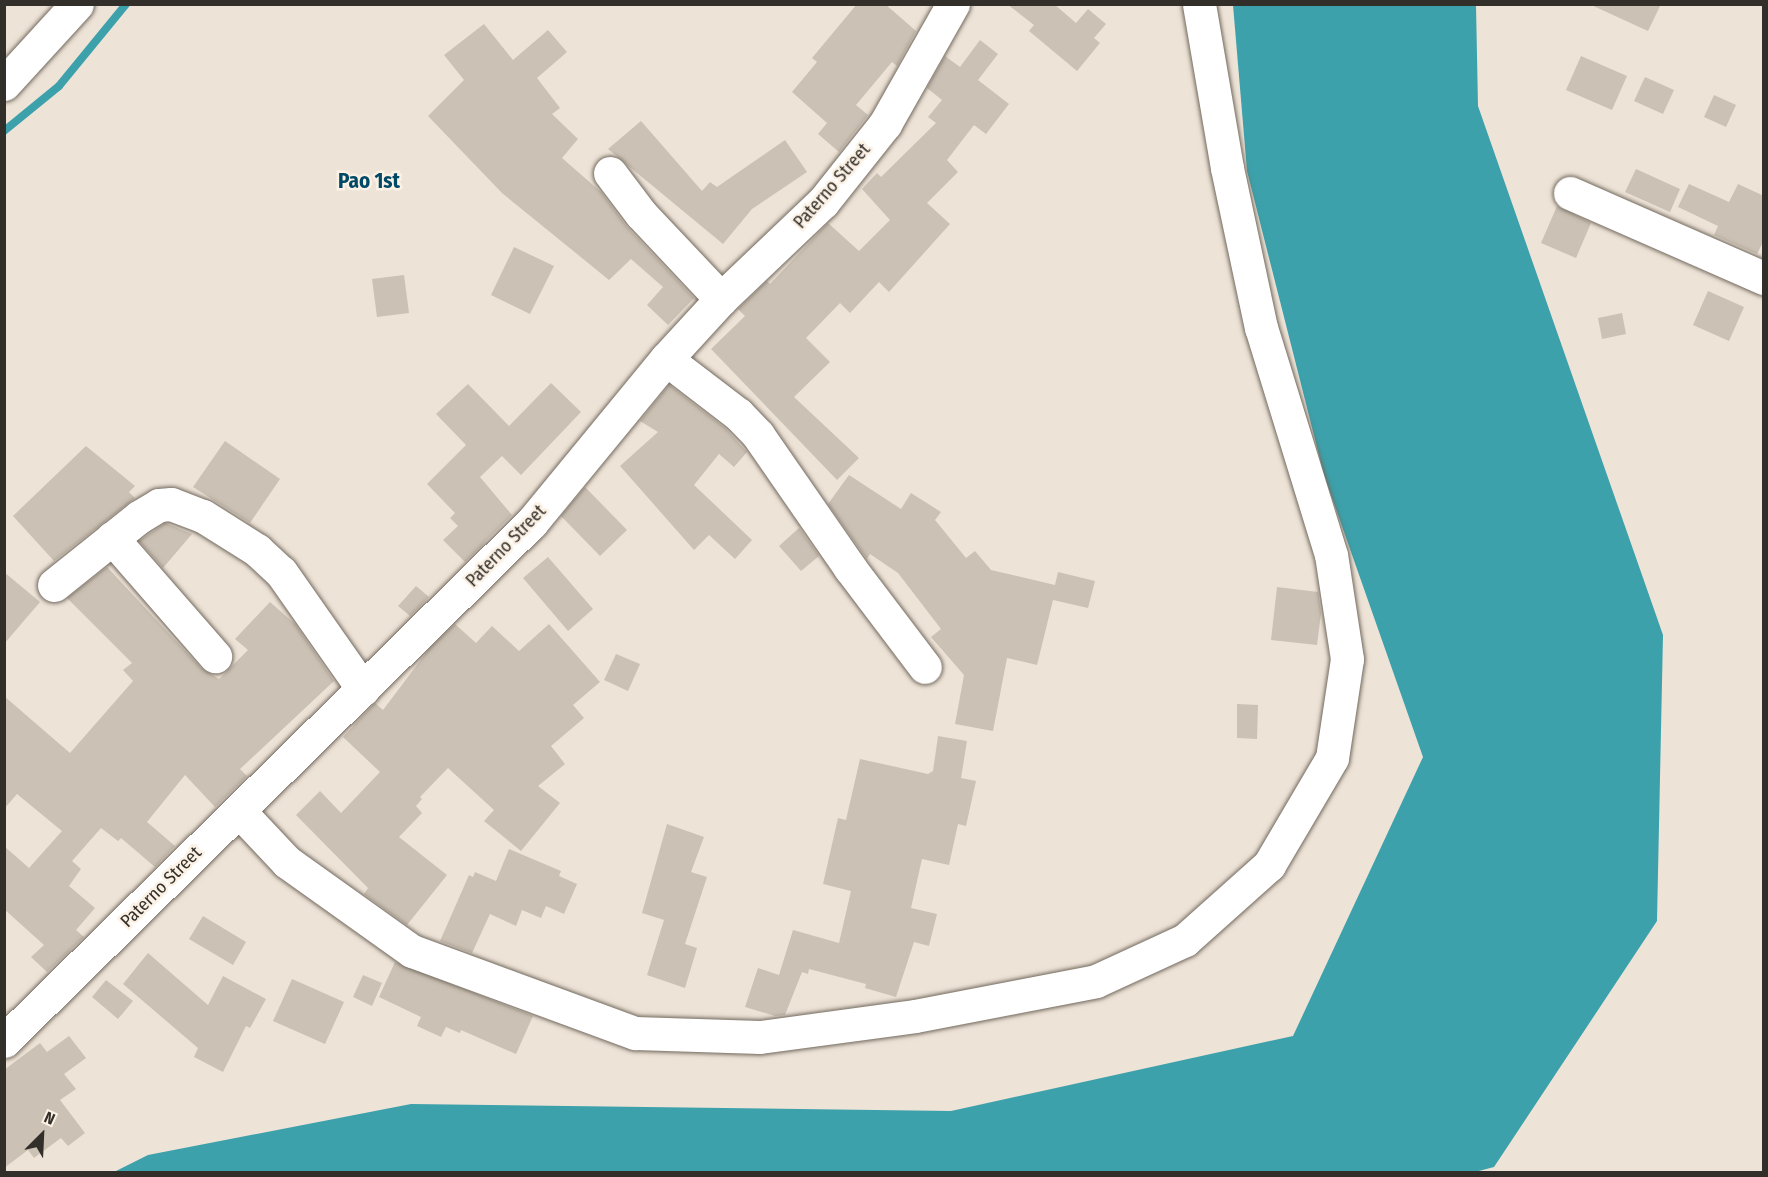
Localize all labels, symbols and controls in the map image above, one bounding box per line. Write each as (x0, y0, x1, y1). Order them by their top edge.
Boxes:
street label: Paterno Street (789, 139, 875, 233)
district label: Pao 1st (338, 168, 400, 194)
street label: Paterno Street (462, 501, 550, 591)
street label: Paterno Street (116, 842, 206, 932)
north arrow (12, 1105, 72, 1165)
text: N (41, 1107, 58, 1129)

